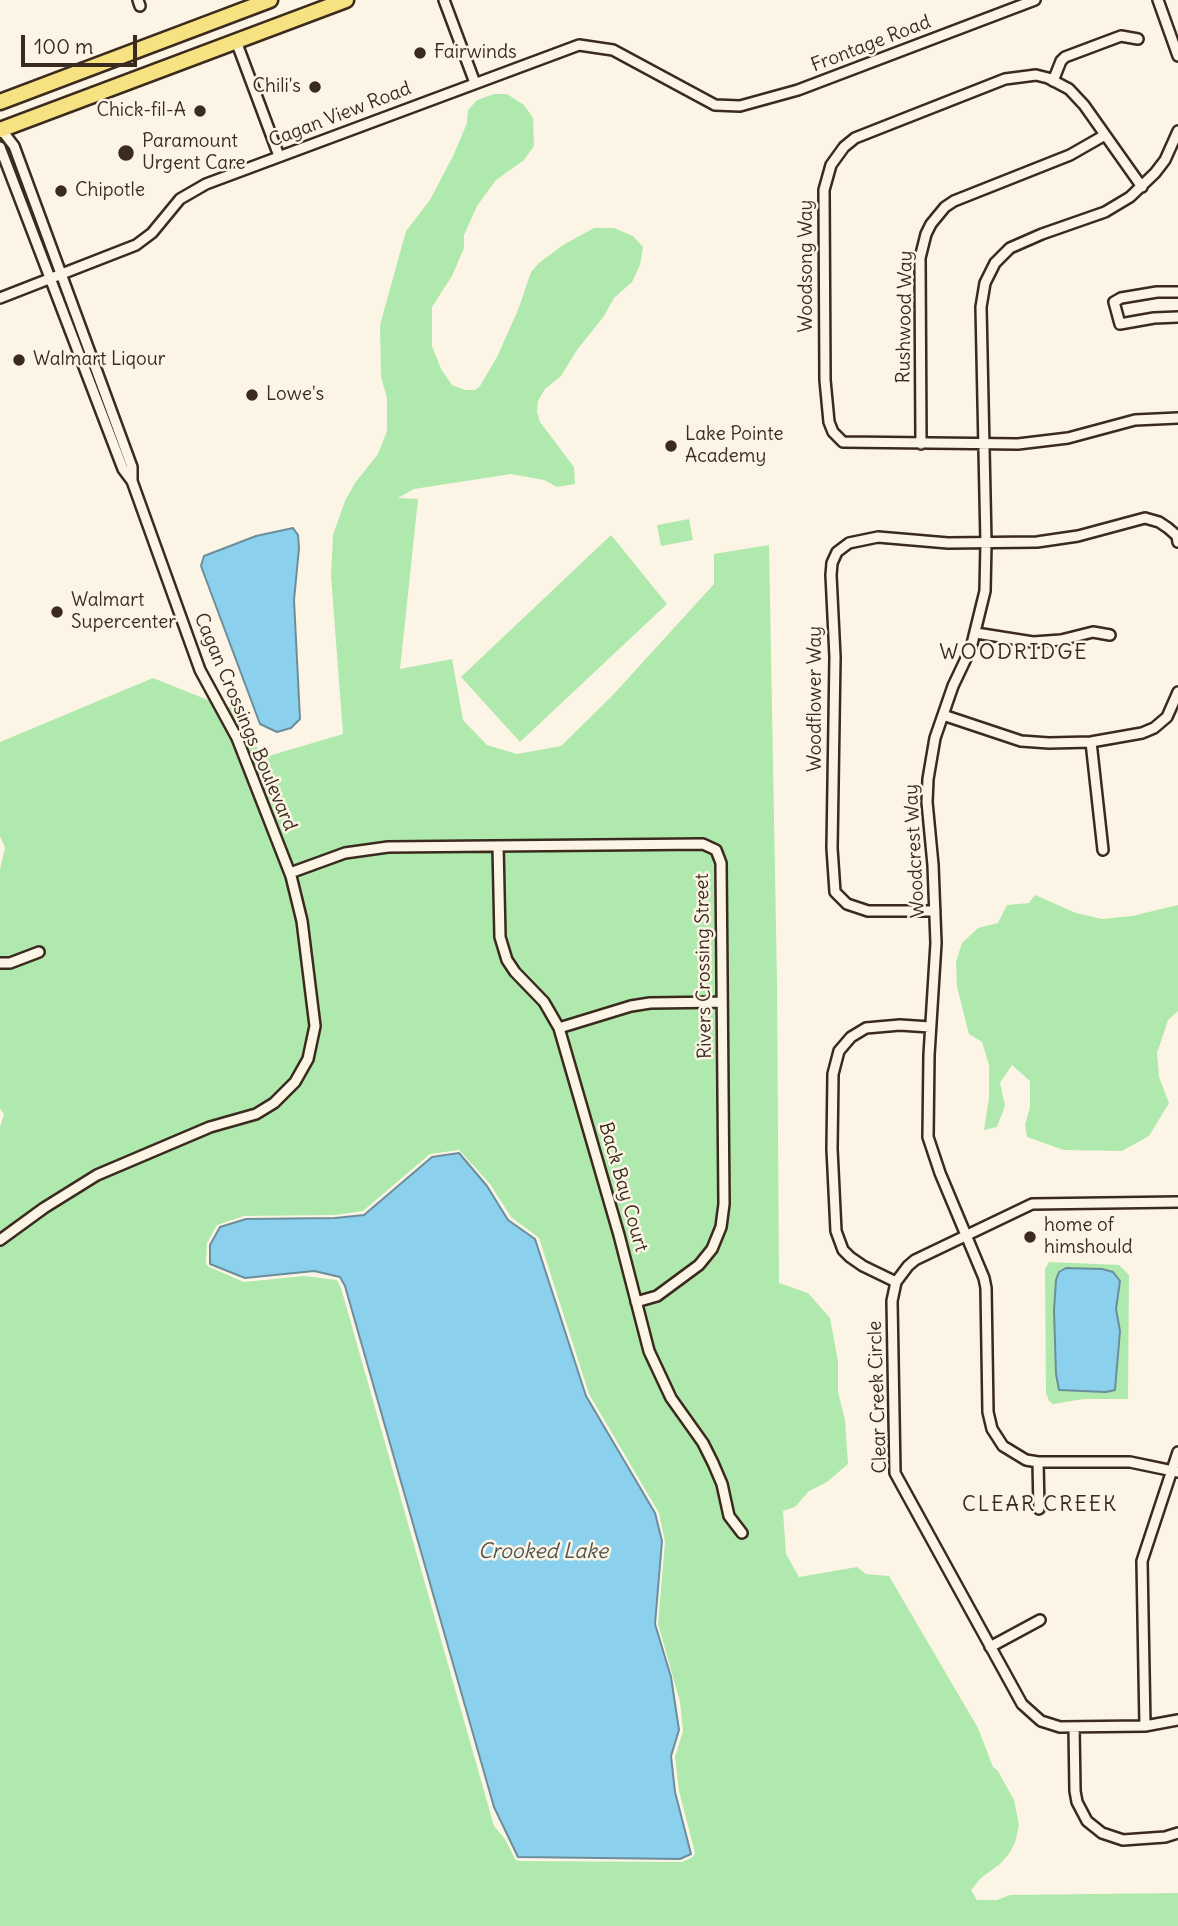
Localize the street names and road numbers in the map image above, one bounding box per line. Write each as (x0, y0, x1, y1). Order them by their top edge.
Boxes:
street label: Frontage Road (808, 11, 934, 77)
street label: Cagan View Road (266, 77, 414, 153)
street label: Woodsong Way (796, 200, 818, 332)
street label: Rushwood Way (892, 250, 918, 384)
street label: Cagan Crossings Boulevard (189, 610, 301, 834)
street label: Woodflower Way (805, 626, 827, 772)
street label: Woodcrest Way (900, 784, 930, 918)
street label: Rivers Crossing Street (691, 873, 717, 1059)
street label: Back Bay Court (594, 1120, 652, 1254)
street label: Clear Creek Circle (864, 1320, 892, 1474)

